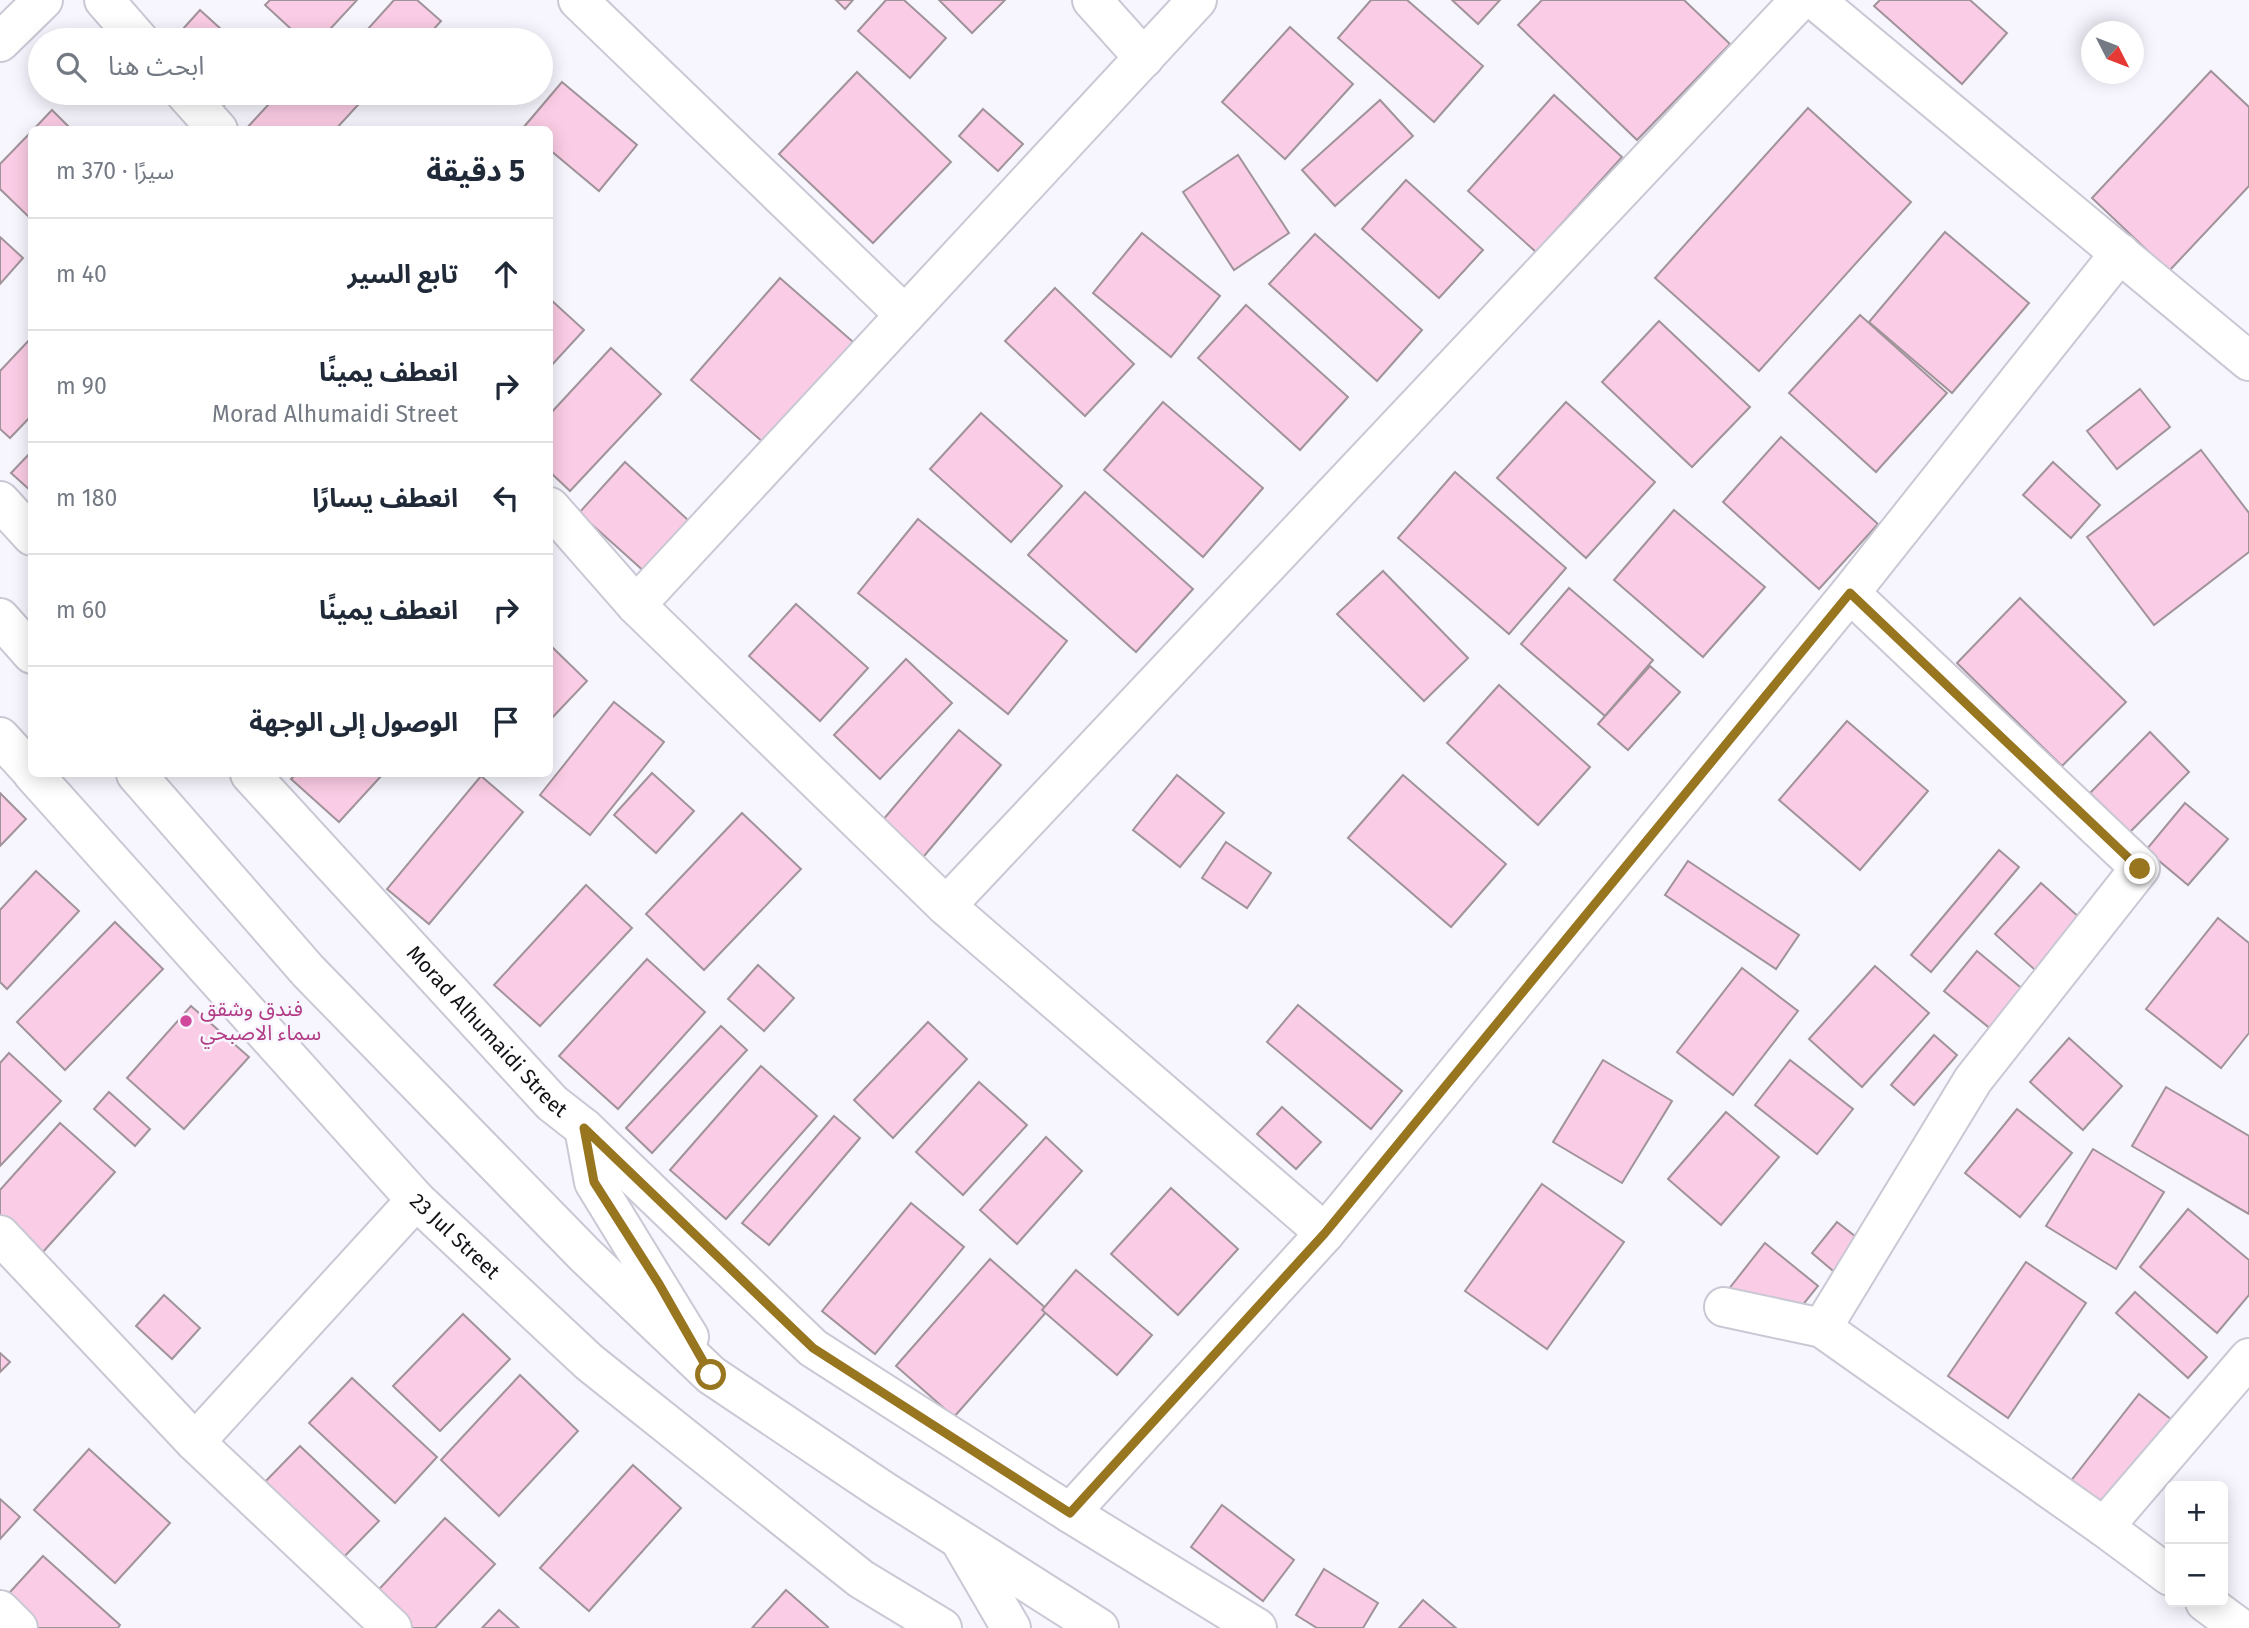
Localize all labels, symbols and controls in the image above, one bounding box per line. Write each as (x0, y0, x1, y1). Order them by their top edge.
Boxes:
north arrow (2081, 21, 2144, 84)
search box (28, 28, 553, 105)
icon: search (52, 48, 90, 86)
text: ابحث هنا (108, 51, 204, 82)
text: 5 دقيقة (426, 153, 525, 189)
text: سيرًا · 370 m (56, 157, 174, 185)
icon: ahead (487, 255, 525, 293)
text: تابع السير (348, 259, 458, 290)
text: 40 m (56, 260, 107, 288)
text: انعطف يمينًا (319, 357, 458, 388)
icon: right (487, 367, 525, 405)
text: 90 m (56, 372, 107, 400)
text: Morad Alhumaidi Street (212, 400, 458, 428)
icon: left (487, 479, 525, 517)
text: انعطف يسارًا (312, 483, 458, 514)
text: 180 m (56, 484, 117, 512)
icon: right (487, 591, 525, 629)
text: انعطف يمينًا (319, 595, 458, 626)
text: 60 m (56, 596, 107, 624)
icon: arrive (487, 703, 525, 741)
text: الوصول إلى الوجهة (249, 707, 458, 738)
route end (2124, 853, 2155, 884)
street label: Morad Alhumaidi Street (401, 940, 573, 1123)
place label: فندق وشقق سماء الاصبحي (200, 996, 321, 1049)
marker: فندق وشقق سماء الاصبحي (178, 1013, 194, 1029)
street label: 23 Jul Street (404, 1188, 505, 1285)
route start (695, 1359, 726, 1390)
map controls (2165, 1481, 2228, 1607)
button: + (2165, 1481, 2228, 1544)
button: − (2165, 1544, 2228, 1607)

